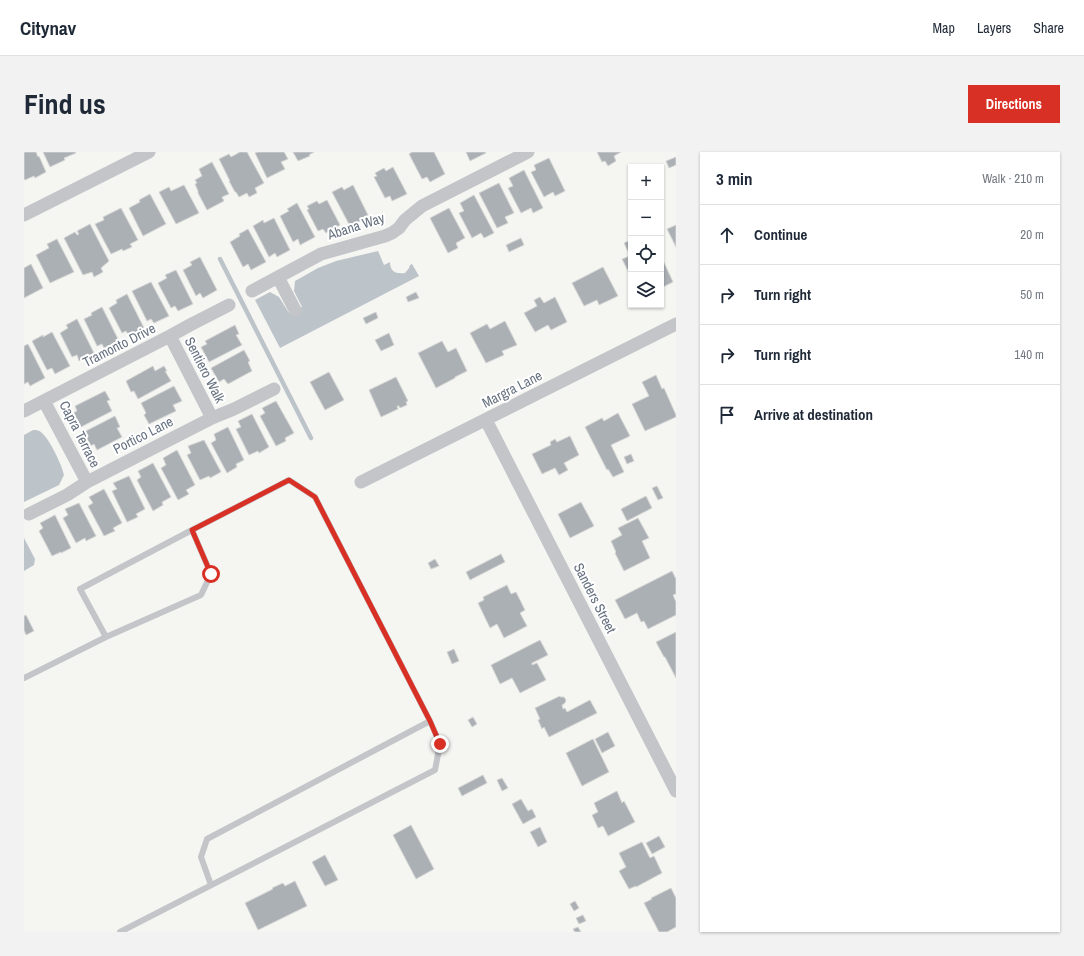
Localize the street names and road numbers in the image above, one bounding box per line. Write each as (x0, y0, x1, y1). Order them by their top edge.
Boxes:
street label: Abana Way (324, 208, 387, 244)
street label: Tramonto Drive (80, 319, 158, 371)
street label: Sentiero Walk (181, 334, 229, 406)
street label: Margra Lane (479, 366, 545, 412)
street label: Capra Terrace (56, 398, 104, 470)
street label: Portico Lane (110, 412, 176, 458)
street label: Sanders Street (570, 560, 620, 636)

